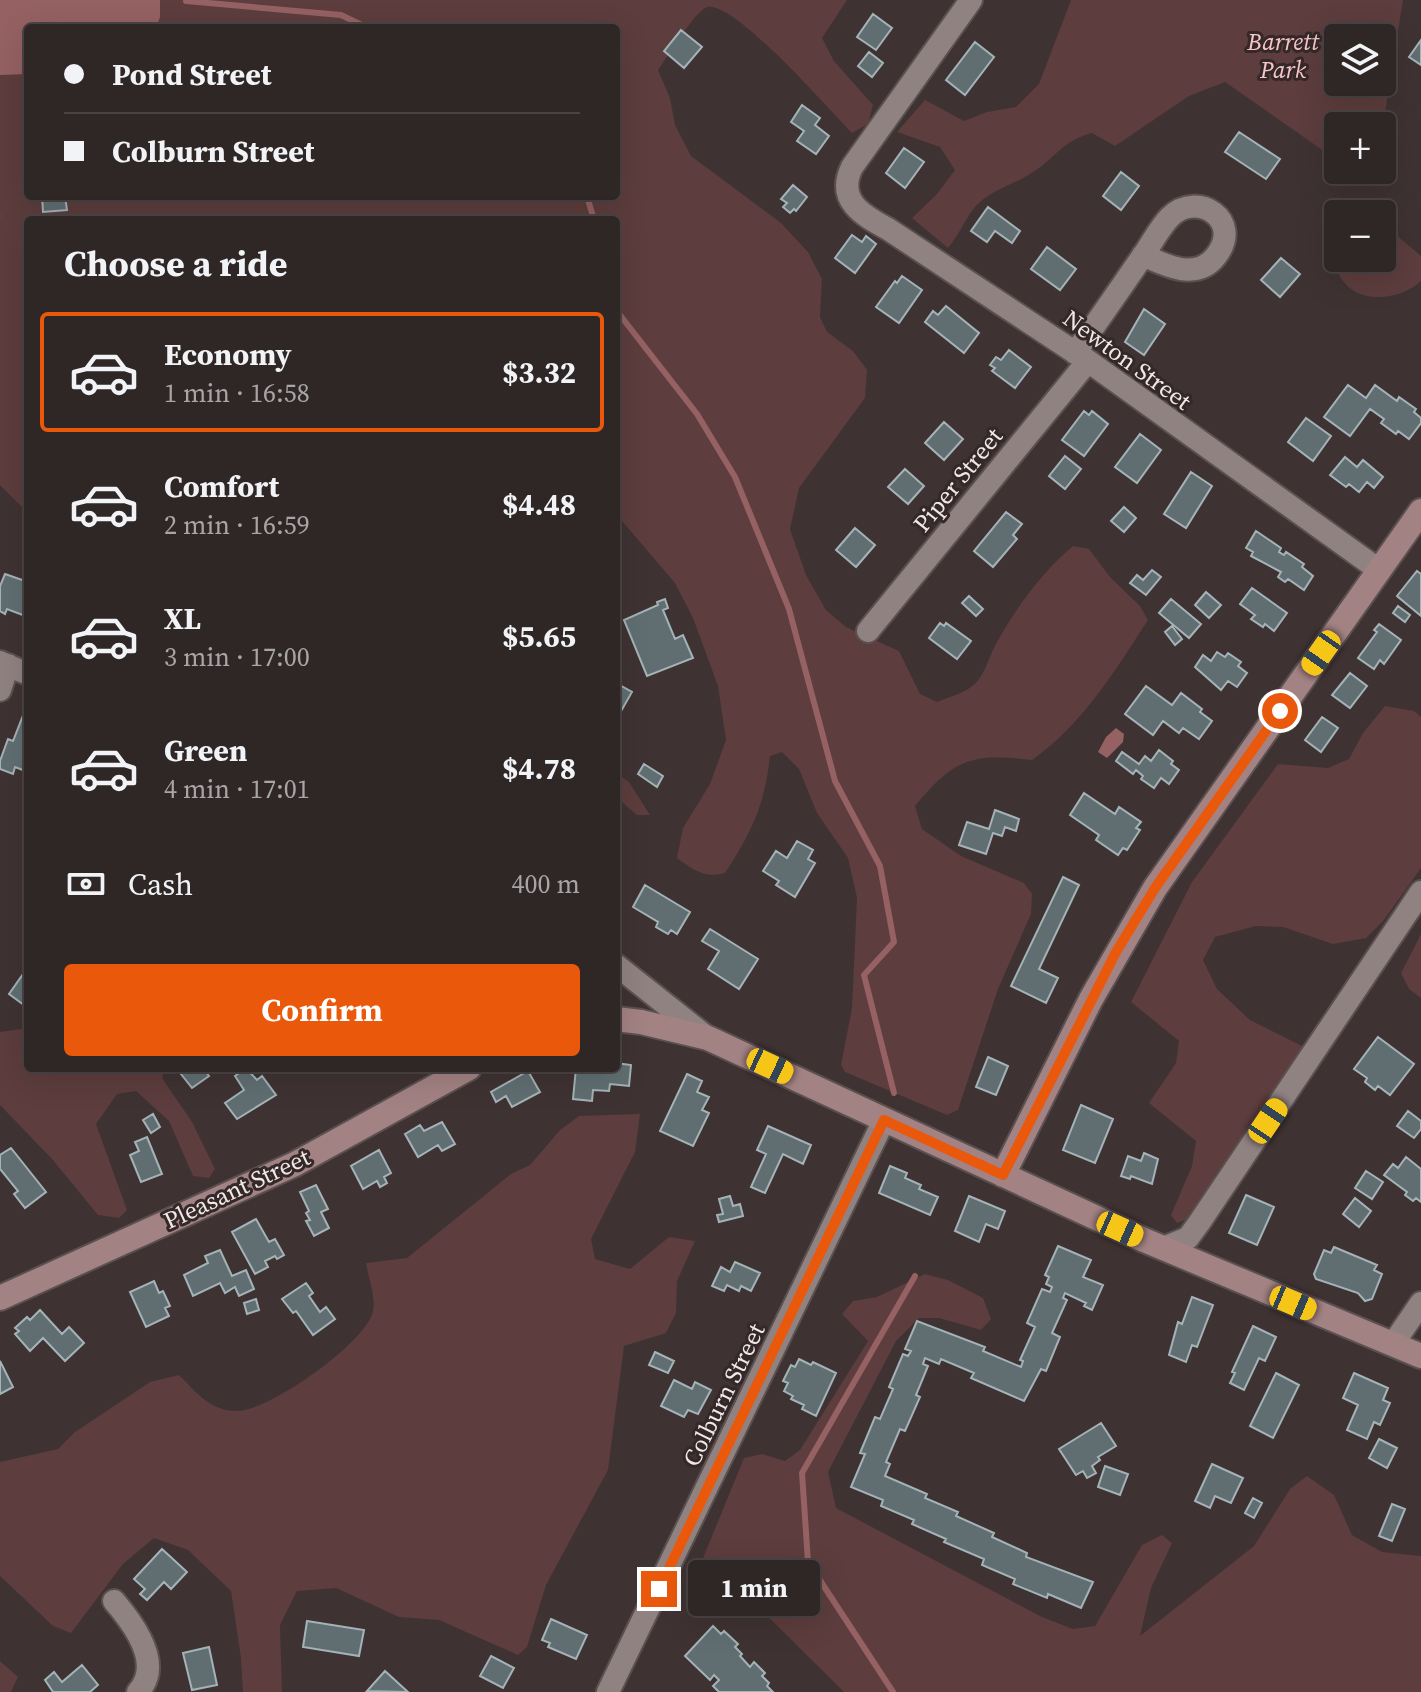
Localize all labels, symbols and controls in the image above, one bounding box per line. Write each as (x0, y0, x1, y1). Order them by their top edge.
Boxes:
map controls (1324, 24, 1396, 272)
button: layers (1324, 24, 1396, 96)
park label: Barrett Park (1246, 25, 1320, 86)
text: Pond Street (112, 54, 272, 95)
button: + (1324, 112, 1396, 184)
text: Colburn Street (112, 131, 315, 172)
button: − (1324, 200, 1396, 272)
text: Choose a ride (64, 239, 287, 288)
street label: Newton Street (1056, 302, 1198, 417)
text: Economy (164, 334, 292, 375)
icon: car (68, 336, 140, 408)
text: $3.32 (502, 352, 576, 393)
text: 1 min · 16:58 (164, 375, 310, 411)
street label: Piper Street (905, 420, 1010, 539)
text: Comfort (164, 466, 279, 507)
icon: car (68, 468, 140, 540)
text: $4.48 (502, 484, 576, 525)
text: 2 min · 16:59 (164, 507, 310, 543)
text: XL (164, 598, 201, 639)
icon: car (68, 600, 140, 672)
text: $5.65 (502, 616, 576, 657)
car (1297, 626, 1345, 680)
text: 3 min · 17:00 (164, 639, 310, 675)
route start (1262, 693, 1298, 729)
text: Green (164, 730, 247, 771)
icon: car (68, 732, 140, 804)
text: $4.78 (502, 748, 576, 789)
text: 4 min · 17:01 (164, 771, 310, 807)
icon: cash (64, 862, 108, 906)
text: Cash (128, 864, 193, 905)
text: 400 m (512, 866, 580, 902)
button: Confirm (64, 964, 580, 1056)
car (743, 1045, 797, 1087)
car (1245, 1094, 1291, 1148)
street label: Pleasant Street (158, 1140, 315, 1237)
car (1093, 1208, 1147, 1250)
car (1266, 1283, 1320, 1323)
street label: Colburn Street (675, 1318, 772, 1472)
callout: 1 min (687, 1561, 819, 1617)
text: 1 min (720, 1570, 788, 1606)
route end (641, 1571, 677, 1607)

